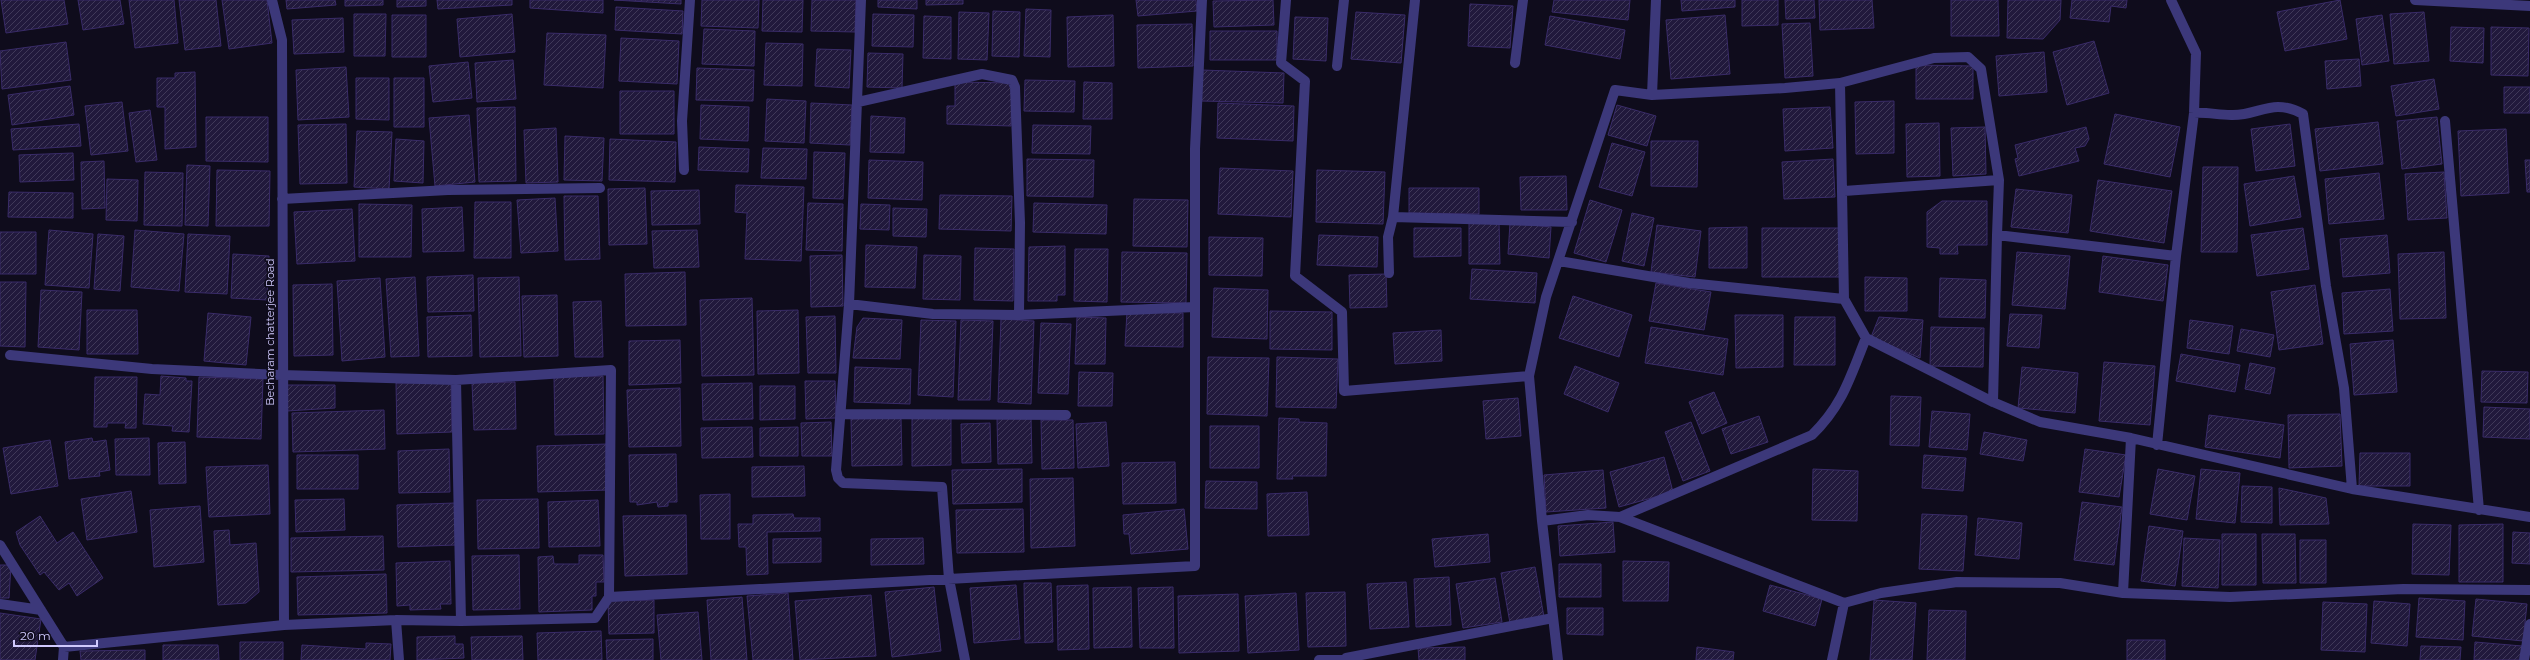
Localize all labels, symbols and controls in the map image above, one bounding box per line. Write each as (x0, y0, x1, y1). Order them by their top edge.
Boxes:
street label: Becharam chatterjee Road (263, 258, 277, 406)
scale bar (14, 622, 97, 648)
text: 20 m (20, 628, 51, 643)

